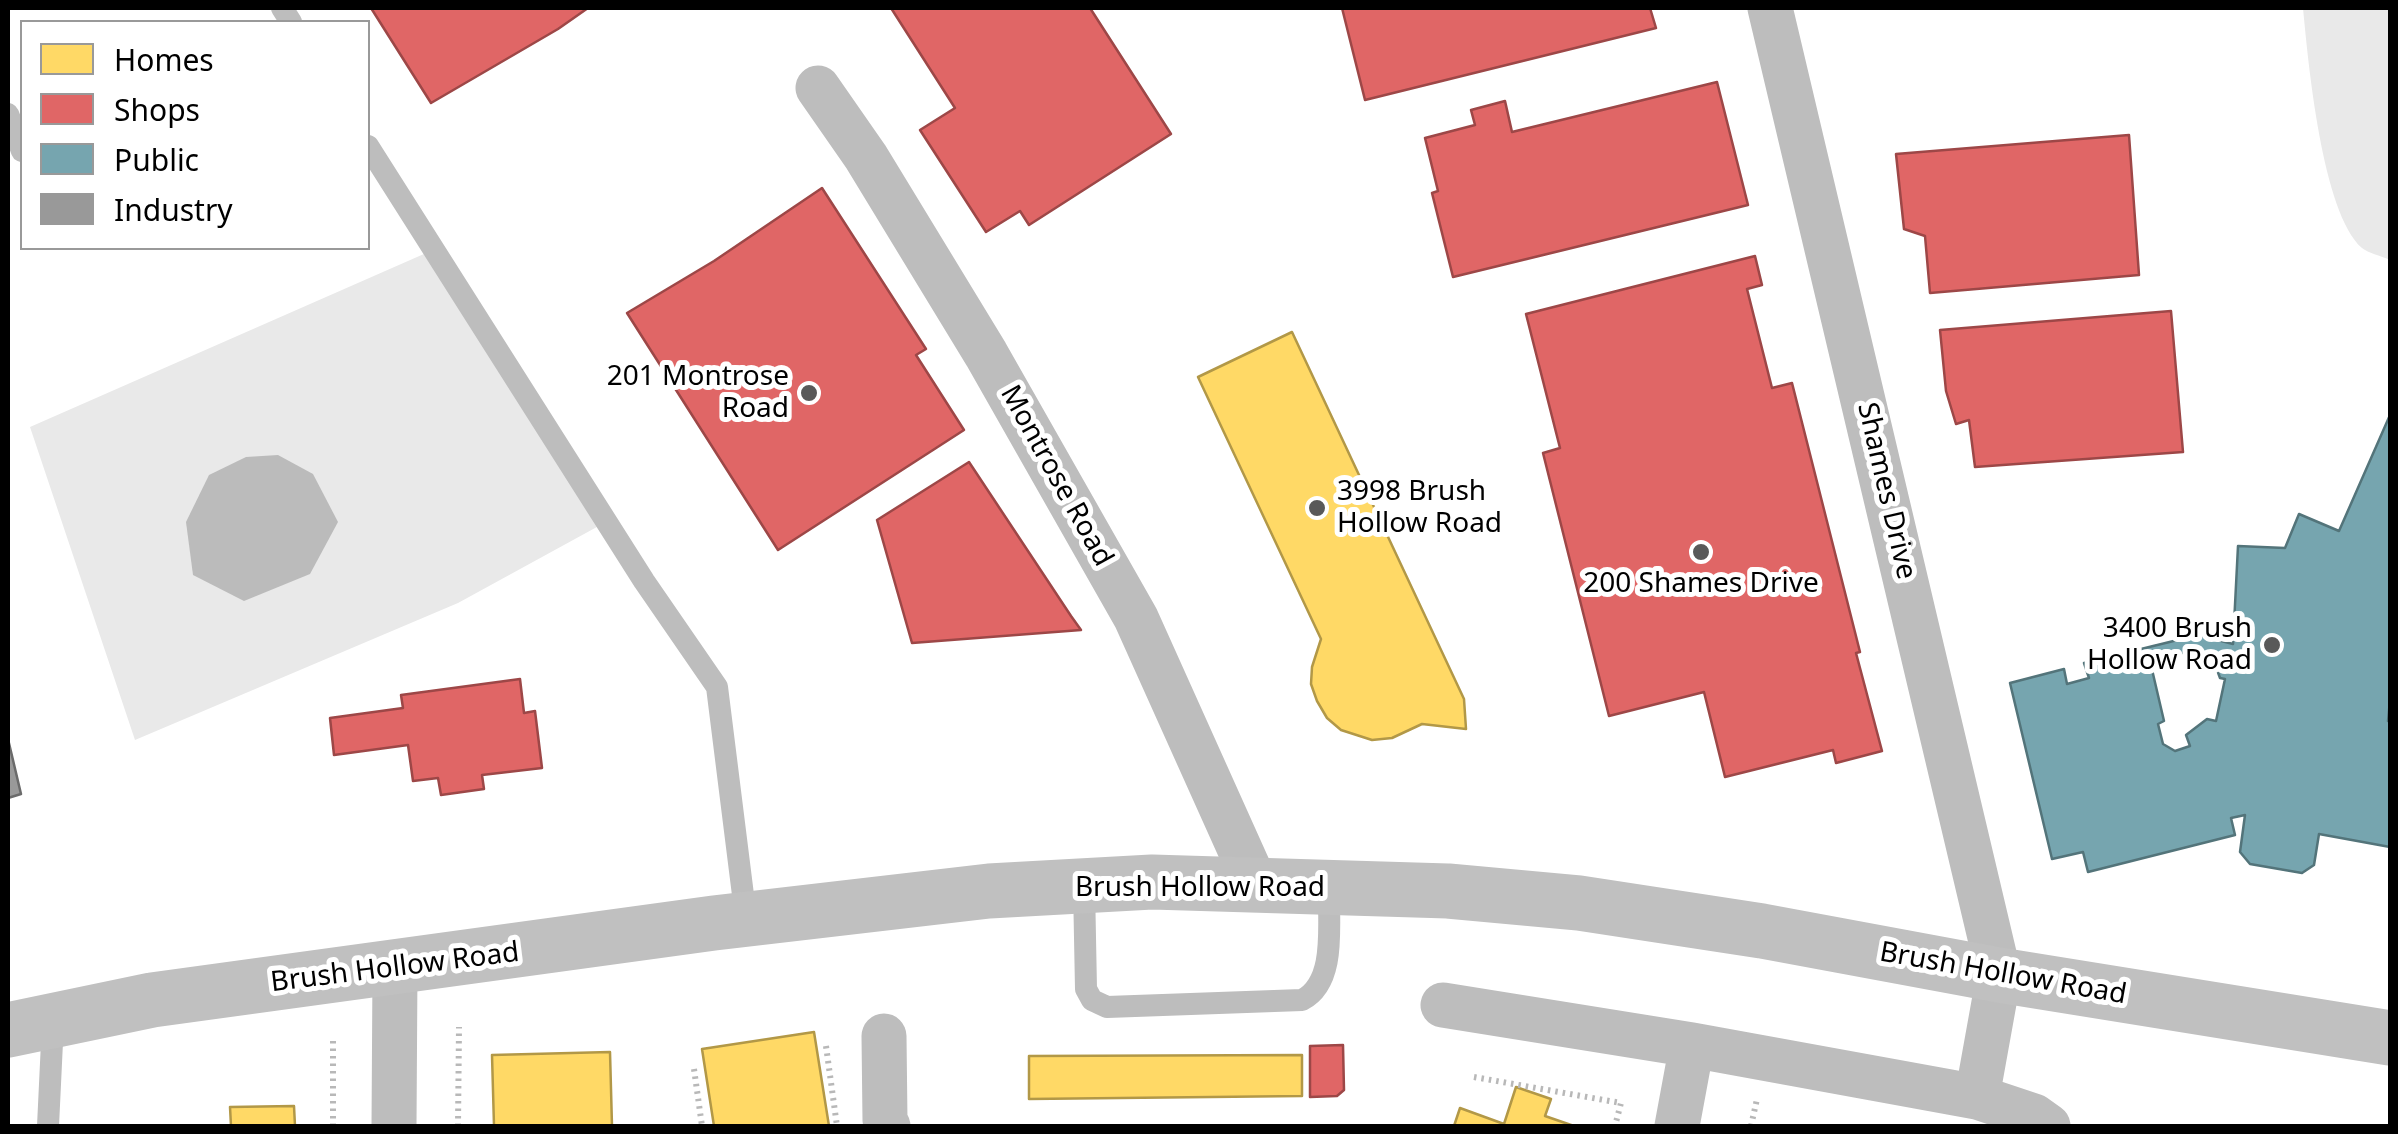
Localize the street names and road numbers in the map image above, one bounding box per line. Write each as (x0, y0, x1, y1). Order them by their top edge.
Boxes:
street label: Montrose Road (992, 380, 1120, 572)
street label: Shames Drive (1849, 399, 1923, 583)
street label: Brush Hollow Road (1075, 871, 1325, 905)
street label: Brush Hollow Road (269, 936, 521, 1000)
street label: Brush Hollow Road (1877, 936, 2129, 1012)

